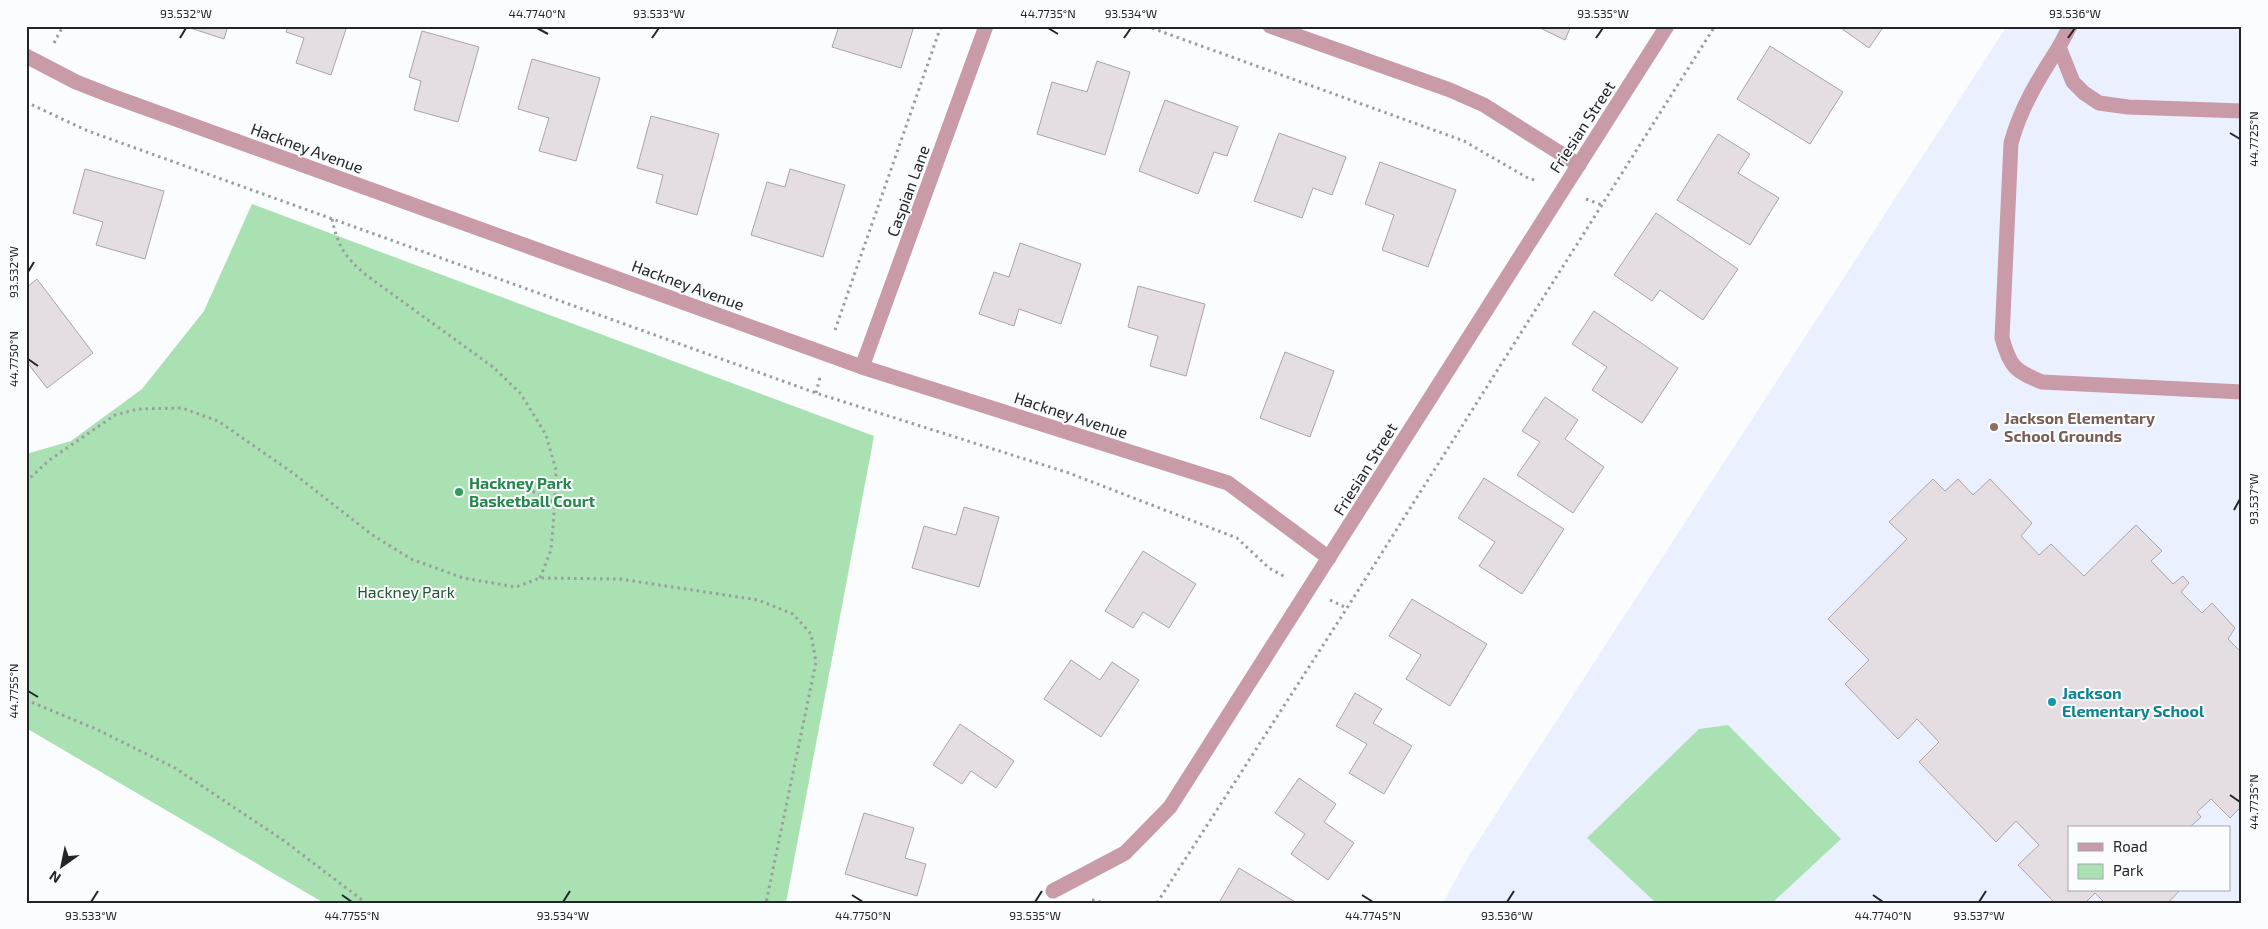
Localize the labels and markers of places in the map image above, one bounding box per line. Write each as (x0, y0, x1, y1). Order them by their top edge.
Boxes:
place label: Jackson Elementary School Grounds (2004, 408, 2155, 445)
marker: Jackson Elementary School Grounds (1988, 421, 2000, 433)
place label: Hackney Park Basketball Court (469, 473, 595, 510)
marker: Hackney Park Basketball Court (453, 486, 465, 498)
place label: Jackson Elementary School (2062, 683, 2205, 721)
marker: Jackson Elementary School (2046, 696, 2058, 708)

